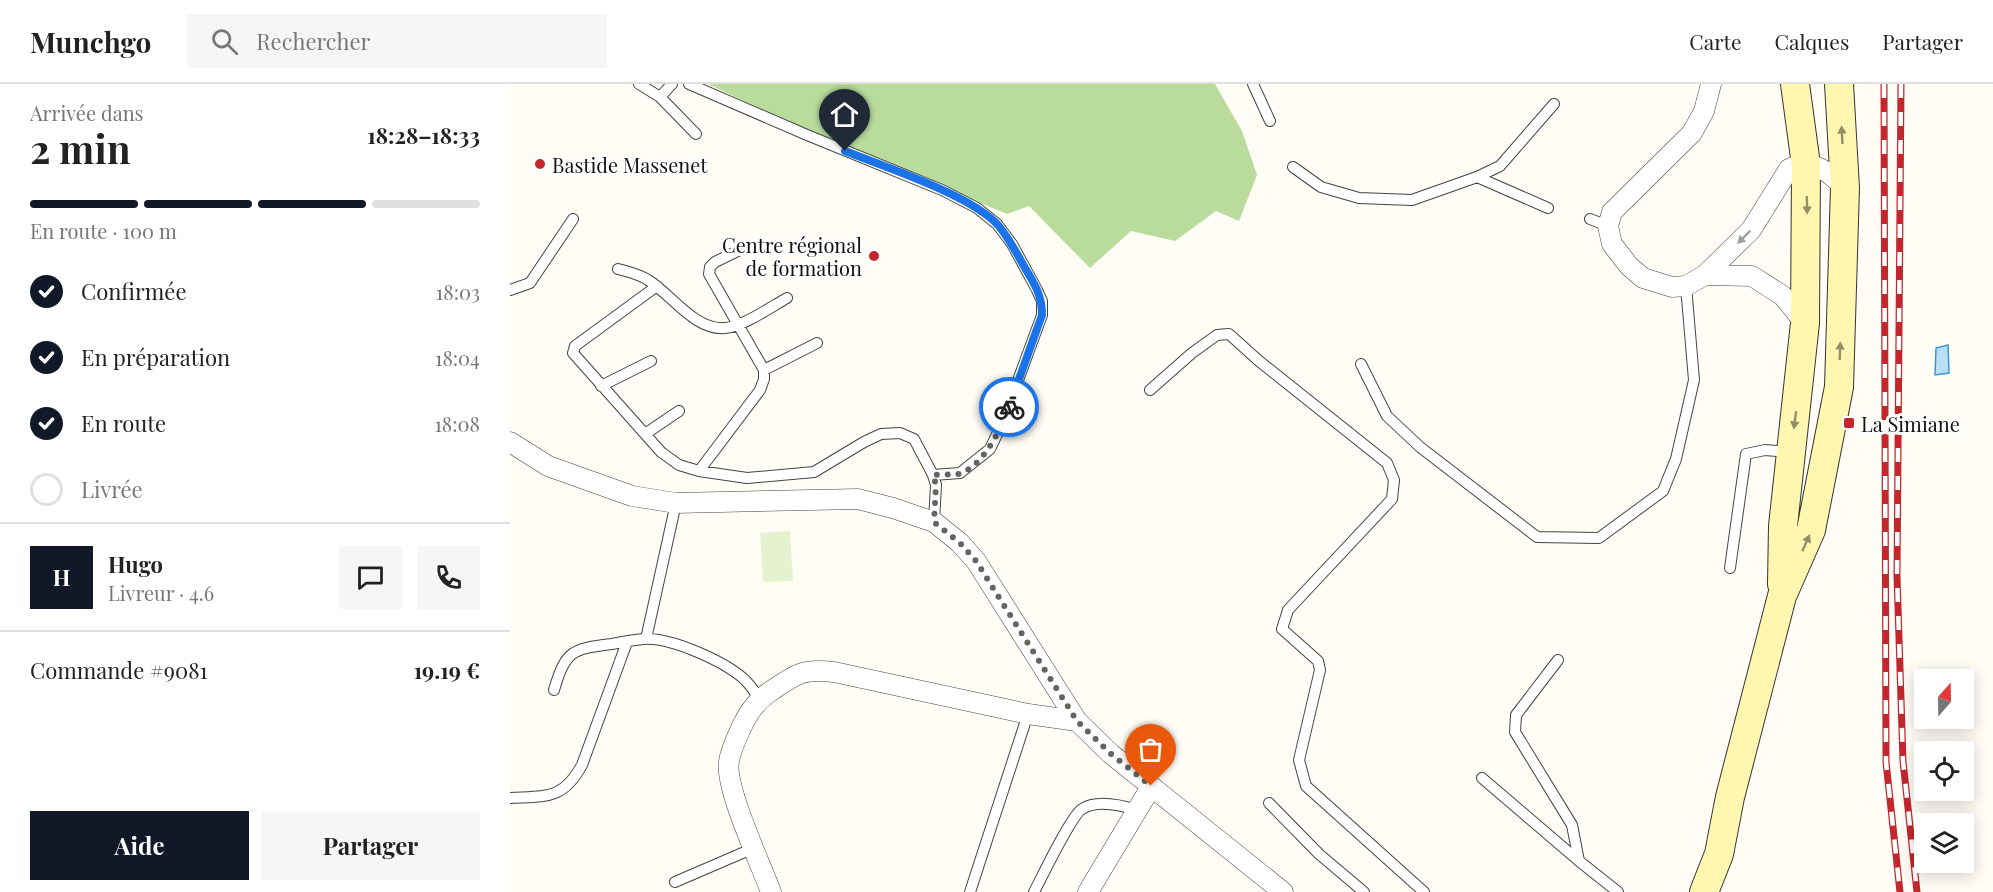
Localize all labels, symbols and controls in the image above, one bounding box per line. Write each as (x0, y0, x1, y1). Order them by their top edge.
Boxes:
search box (187, 14, 607, 68)
text: Munchgo (30, 23, 151, 60)
icon: search (208, 25, 241, 58)
text: Rechercher (256, 26, 370, 56)
text: Carte (1689, 27, 1742, 55)
text: Calques (1775, 27, 1849, 55)
text: Partager (1882, 27, 1963, 55)
pin (819, 89, 870, 151)
icon: home (828, 98, 861, 131)
text: Arrivée dans (30, 99, 144, 126)
text: 18:28–18:33 (367, 120, 480, 150)
text: 2 min (30, 122, 131, 174)
one-way arrow (1838, 126, 1847, 145)
place label: Bastide Massenet (552, 151, 708, 178)
marker: Bastide Massenet (533, 157, 547, 171)
one-way arrow (1802, 195, 1811, 214)
text: En route · 100 m (30, 217, 177, 244)
one-way arrow (1736, 230, 1751, 244)
place label: Centre régional de formation (722, 231, 862, 281)
marker: Centre régional de formation (867, 249, 881, 263)
icon: check (30, 275, 63, 308)
text: Confirmée (81, 276, 187, 306)
text: 18:03 (436, 278, 480, 305)
icon: check (30, 341, 63, 374)
text: En préparation (81, 342, 230, 372)
one-way arrow (1835, 342, 1844, 361)
text: 18:04 (435, 344, 480, 371)
courier (979, 377, 1039, 437)
icon: bike (993, 391, 1026, 424)
icon: check (30, 407, 63, 440)
text: En route (81, 408, 166, 438)
text: 18:08 (434, 410, 480, 437)
place label: La Simiane (1861, 410, 1960, 437)
one-way arrow (1790, 411, 1800, 430)
marker: La Simiane (1842, 416, 1856, 430)
text: Livrée (81, 474, 143, 504)
one-way arrow (1801, 534, 1810, 551)
button: chat (339, 546, 402, 609)
button: phone (417, 546, 480, 609)
text: Hugo (108, 549, 163, 579)
text: H (53, 562, 70, 592)
text: Livreur · 4.6 (108, 579, 214, 606)
text: Commande #9081 (30, 655, 208, 685)
text: 19.19 € (414, 655, 480, 685)
north arrow (1914, 669, 1974, 729)
map controls (1914, 669, 1974, 873)
pin (1125, 724, 1176, 786)
icon: bag (1134, 733, 1167, 766)
button: locate (1914, 741, 1974, 801)
button: Aide (30, 811, 249, 880)
button: Partager (261, 811, 480, 880)
button: layers (1914, 813, 1974, 873)

